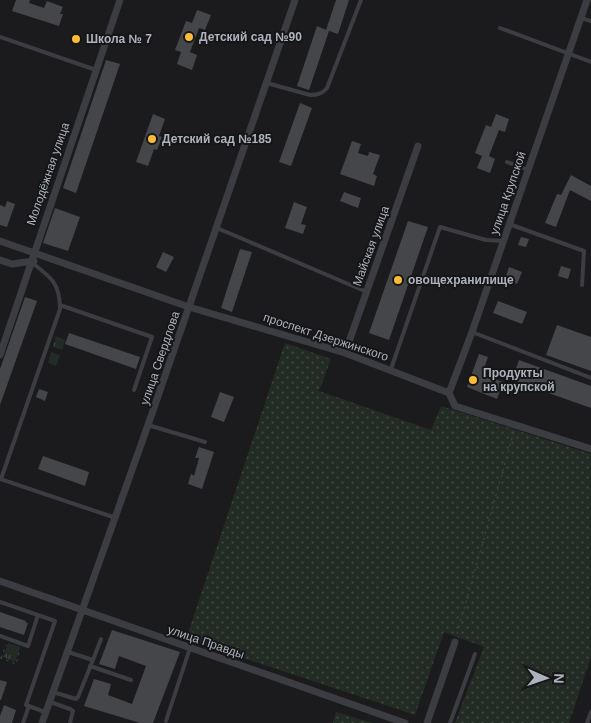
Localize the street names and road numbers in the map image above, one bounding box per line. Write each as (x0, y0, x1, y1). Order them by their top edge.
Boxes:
street label: Молодёжная улица (24, 120, 72, 227)
street label: улица Крупской (487, 150, 529, 236)
street label: Майская улица (350, 204, 392, 288)
street label: улица Свердлова (137, 309, 183, 407)
street label: проспект Дзержинского (262, 310, 391, 364)
street label: улица Правды (166, 622, 246, 662)

